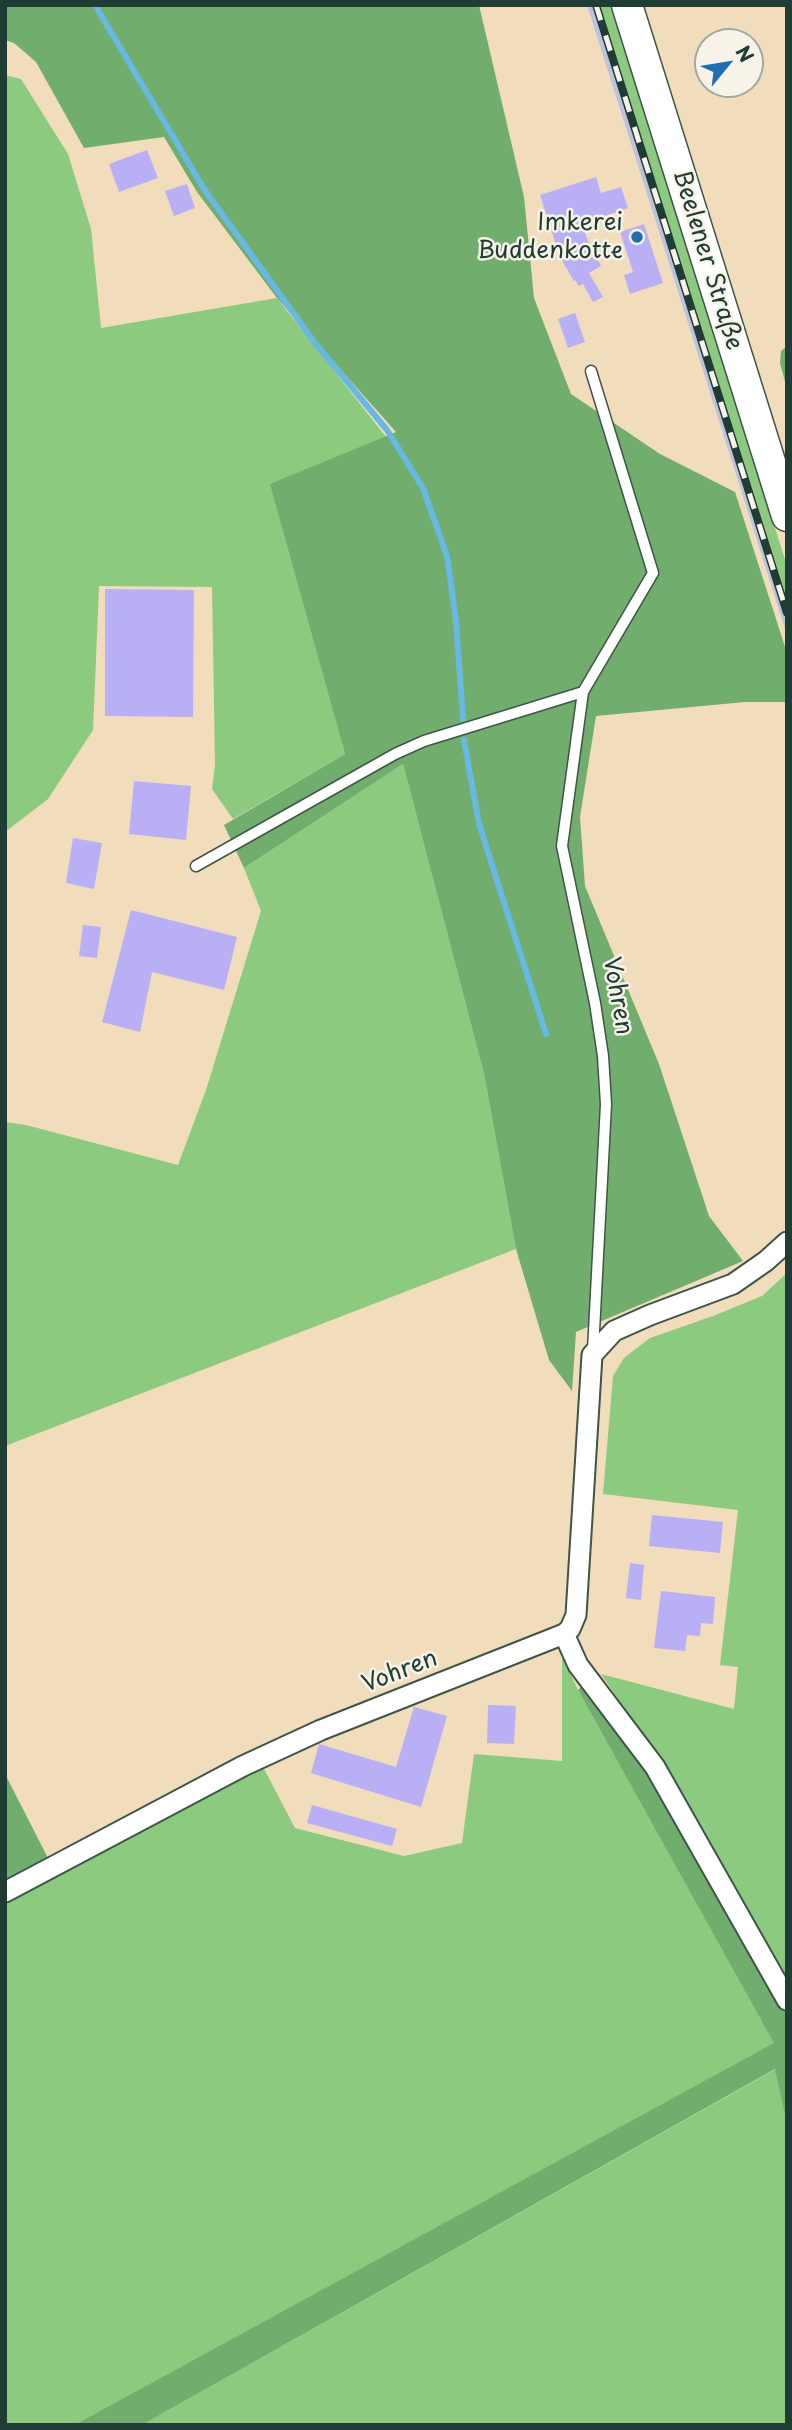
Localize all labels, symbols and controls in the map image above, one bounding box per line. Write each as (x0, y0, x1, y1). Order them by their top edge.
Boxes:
north arrow (694, 28, 764, 98)
text: N (730, 40, 761, 67)
street label: Beelener Straße (666, 166, 748, 354)
place label: Imkerei Buddenkotte (478, 209, 623, 265)
marker: Imkerei Buddenkotte (629, 229, 645, 245)
street label: Vohren (596, 955, 638, 1037)
street label: Vohren (358, 1644, 442, 1700)

